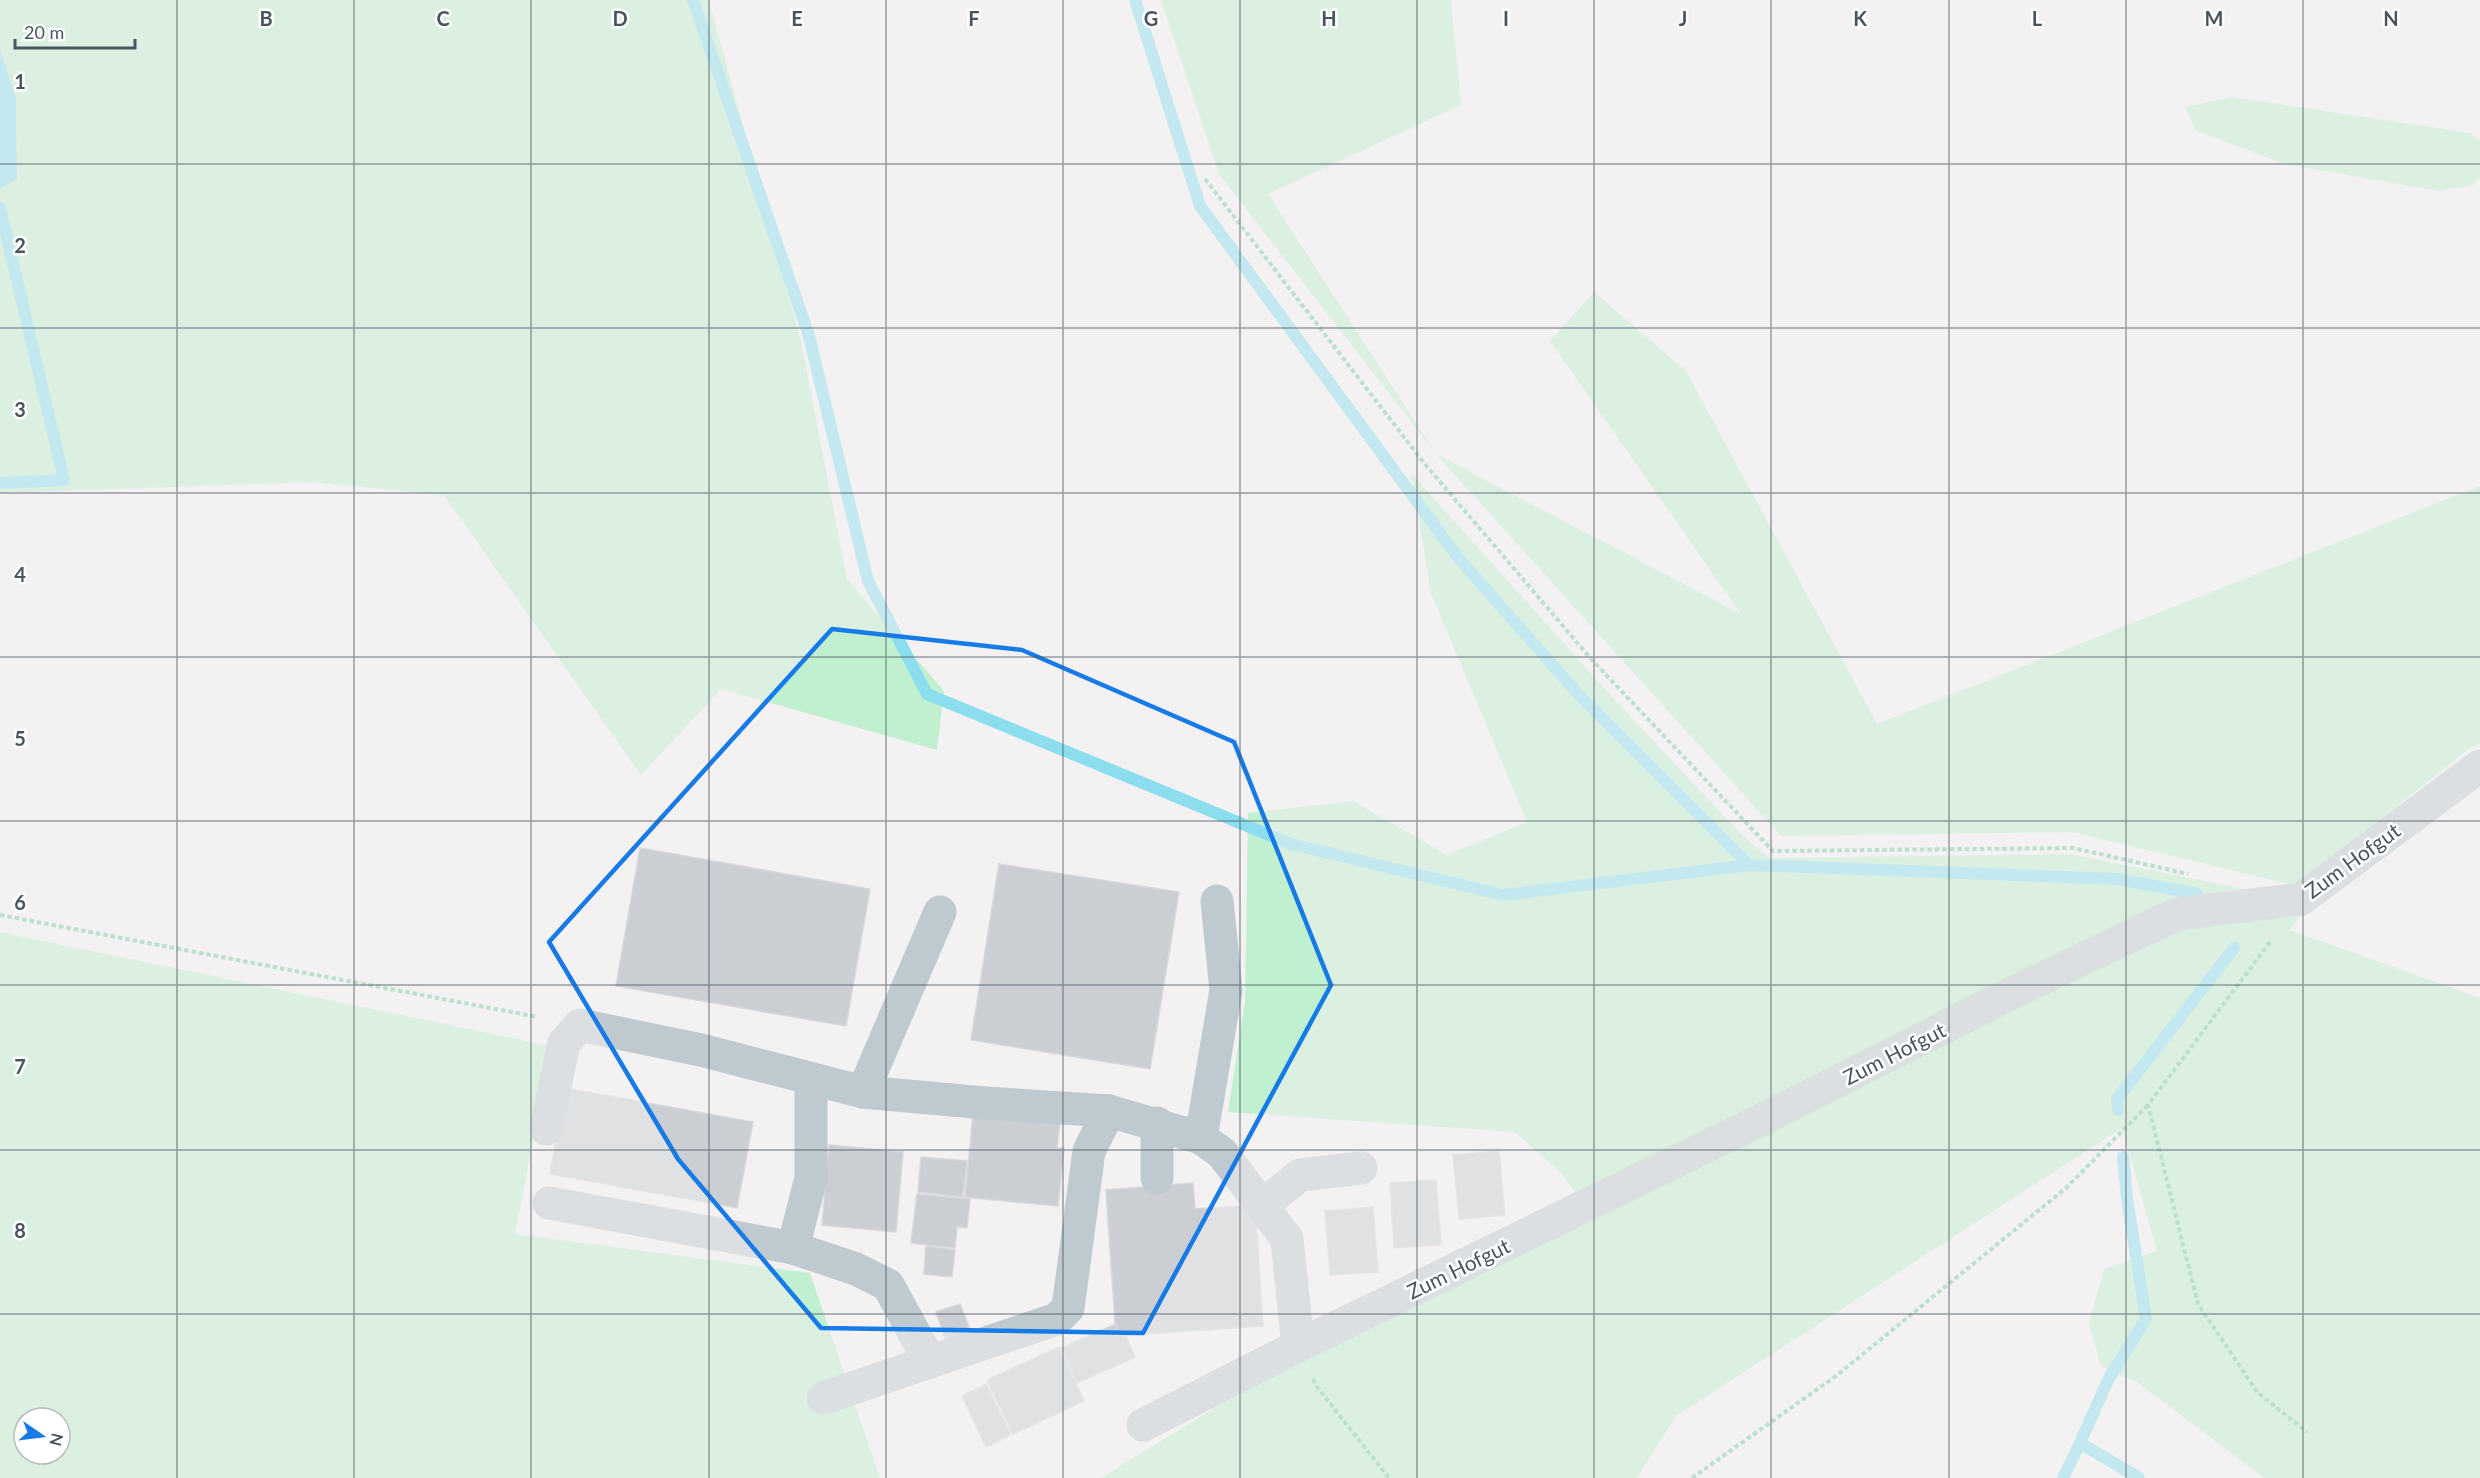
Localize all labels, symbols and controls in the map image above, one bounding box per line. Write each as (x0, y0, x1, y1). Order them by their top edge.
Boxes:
text: B (259, 6, 273, 30)
text: C (436, 6, 450, 30)
text: D (612, 6, 628, 30)
text: E (791, 6, 803, 30)
text: F (968, 6, 980, 30)
text: G (1144, 6, 1158, 30)
text: H (1321, 6, 1337, 30)
text: I (1503, 6, 1509, 30)
text: J (1679, 6, 1687, 30)
text: K (1853, 6, 1867, 30)
text: L (2032, 6, 2043, 30)
text: M (2205, 6, 2223, 30)
text: N (2383, 6, 2399, 30)
scale bar (15, 12, 135, 50)
text: 20 m (24, 21, 64, 43)
text: 1 (14, 69, 26, 93)
text: 2 (14, 233, 26, 257)
text: 3 (14, 397, 26, 421)
text: 4 (14, 562, 26, 586)
text: 5 (14, 726, 26, 750)
street label: Zum Hofgut (2300, 817, 2405, 903)
text: 6 (14, 890, 26, 914)
street label: Zum Hofgut (1839, 1016, 1950, 1089)
text: 7 (14, 1054, 26, 1078)
text: 8 (14, 1218, 26, 1242)
street label: Zum Hofgut (1402, 1232, 1514, 1304)
north arrow (12, 1406, 72, 1466)
text: N (46, 1431, 68, 1448)

